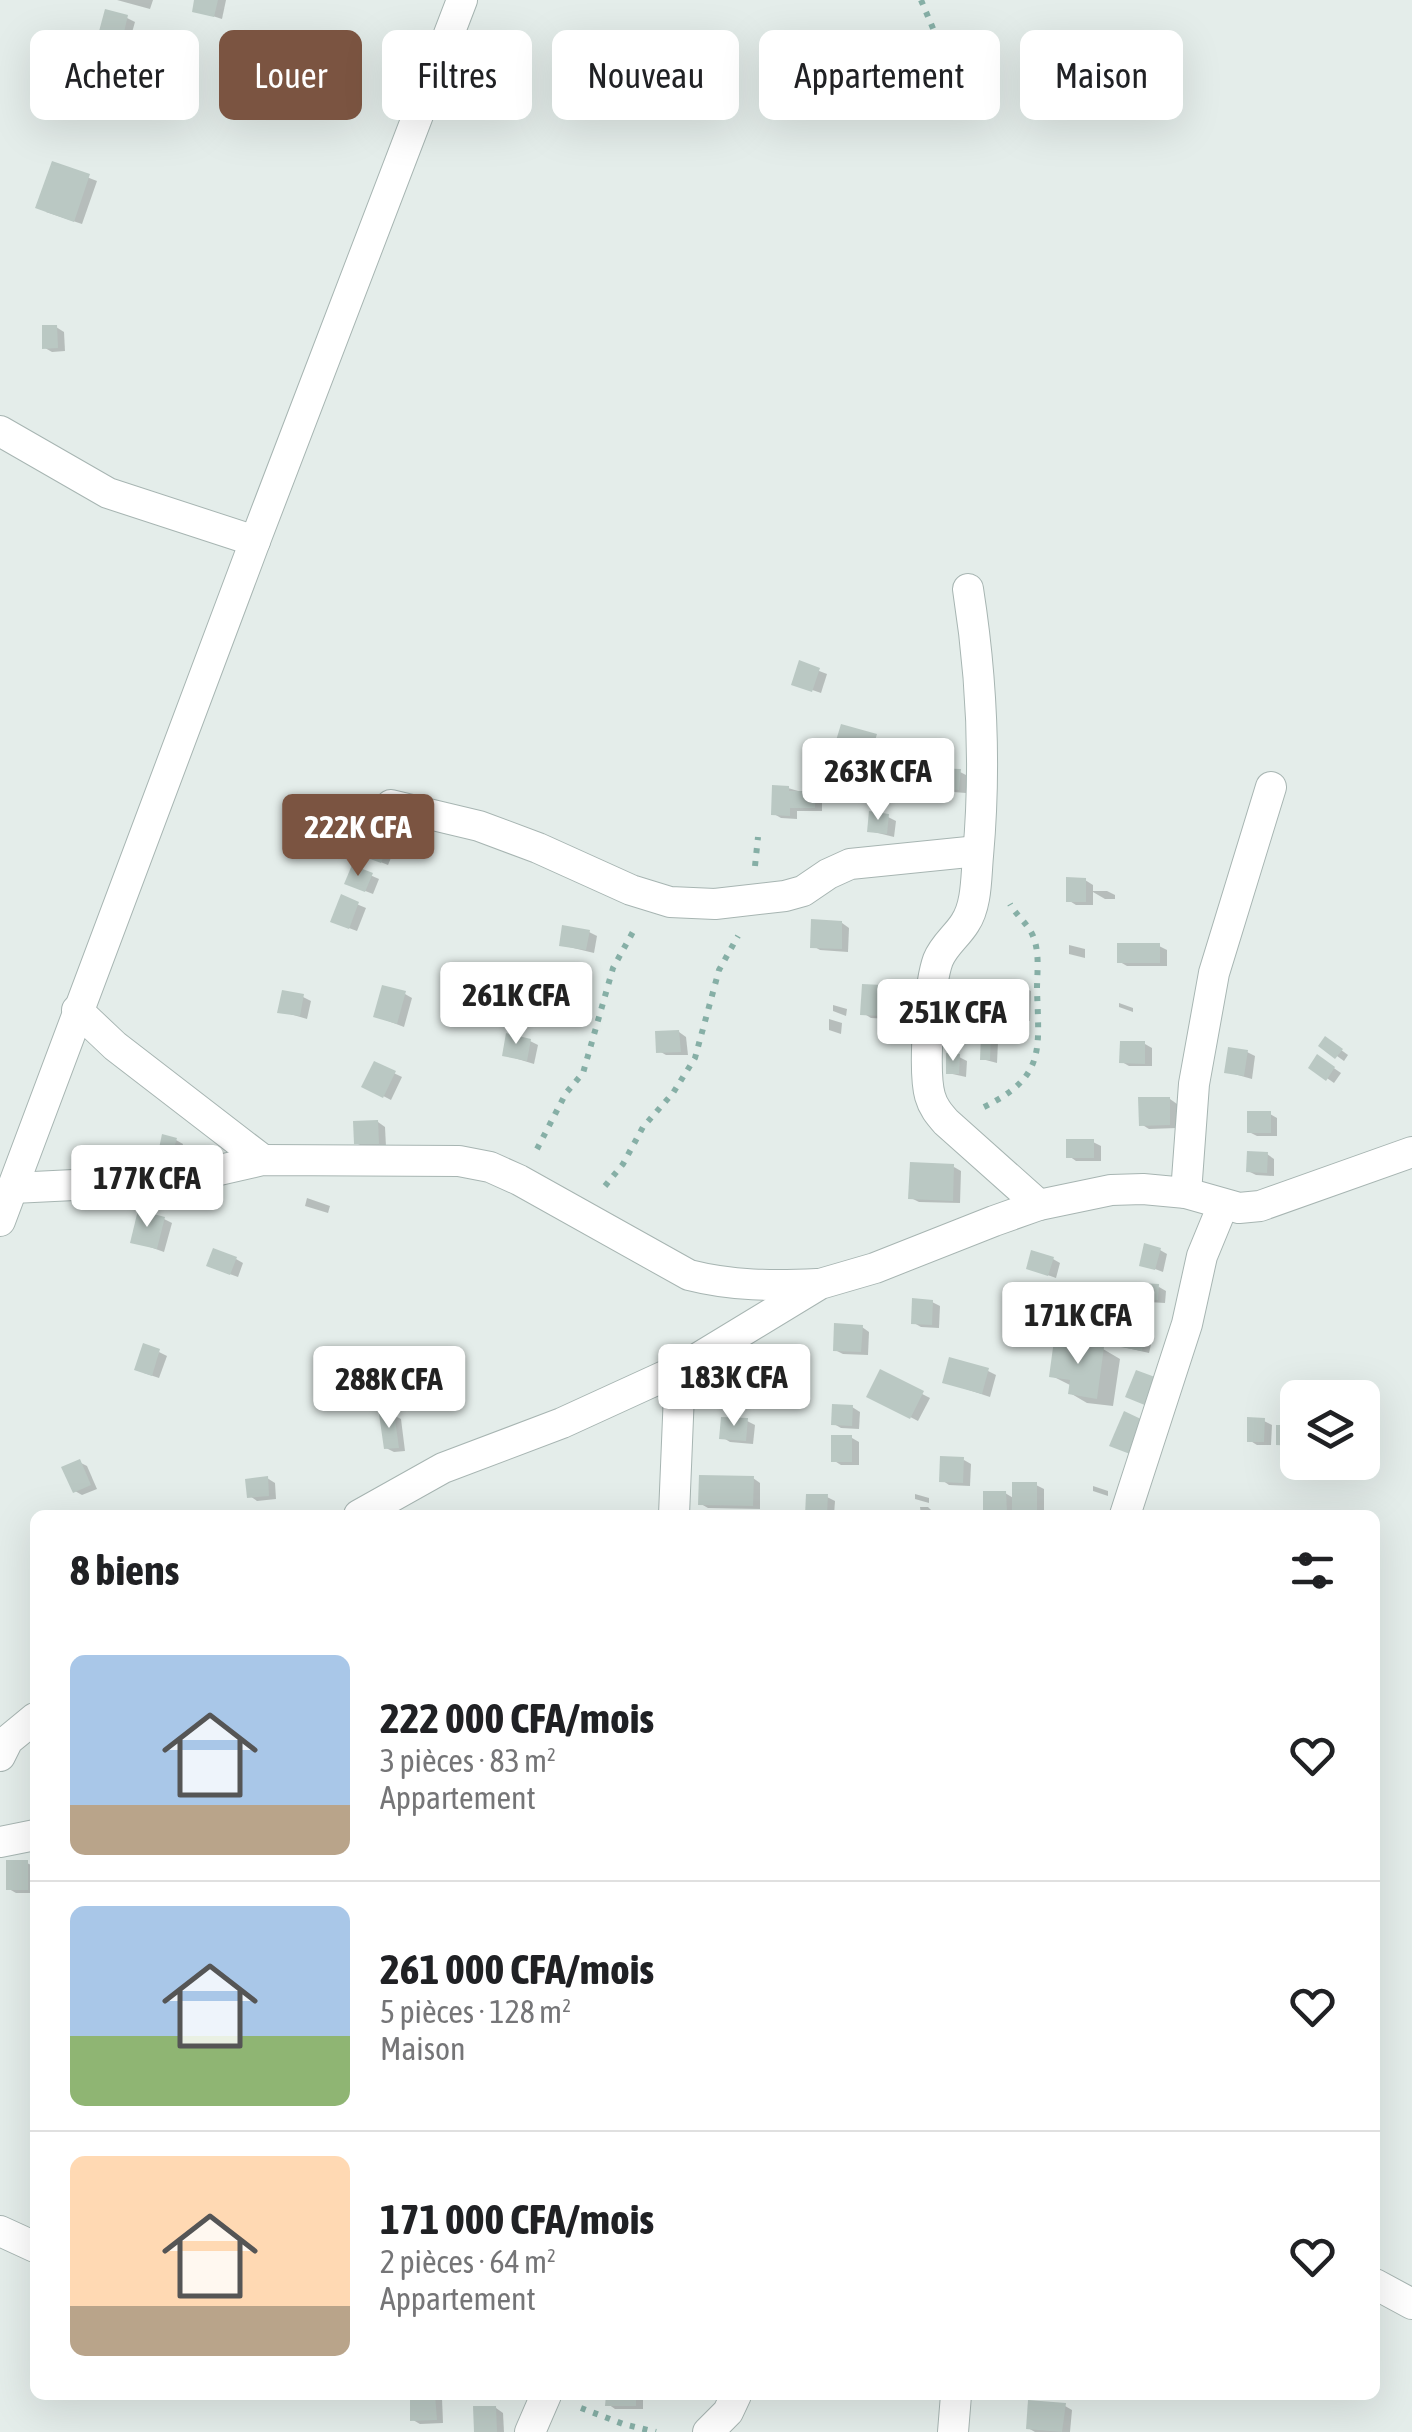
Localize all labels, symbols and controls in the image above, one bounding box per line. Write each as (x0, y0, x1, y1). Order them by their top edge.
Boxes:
chip: Acheter (30, 30, 199, 120)
chip: Louer (219, 30, 362, 120)
chip: Filtres (382, 30, 532, 120)
chip: Nouveau (552, 30, 739, 120)
chip: Appartement (759, 30, 1000, 120)
chip: Maison (1020, 30, 1183, 120)
pin: 263K CFA (775, 738, 981, 823)
text: 263K CFA (824, 752, 932, 789)
pin: 222K CFA (255, 794, 461, 879)
text: 222K CFA (304, 808, 412, 845)
pin: 261K CFA (413, 962, 619, 1047)
text: 261K CFA (462, 976, 570, 1013)
pin: 251K CFA (850, 979, 1056, 1064)
text: 251K CFA (899, 993, 1007, 1030)
pin: 177K CFA (44, 1145, 250, 1230)
text: 177K CFA (93, 1159, 201, 1196)
pin: 171K CFA (975, 1282, 1181, 1367)
text: 171K CFA (1024, 1296, 1132, 1333)
pin: 183K CFA (631, 1344, 837, 1429)
pin: 288K CFA (286, 1346, 492, 1431)
text: 183K CFA (680, 1358, 788, 1395)
text: 288K CFA (335, 1360, 443, 1397)
map controls (1280, 1380, 1380, 1480)
button: layers (1280, 1380, 1380, 1480)
icon: filters (1285, 1543, 1340, 1598)
text: 8 biens (70, 1546, 179, 1594)
text: 222 000 CFA/mois (380, 1694, 654, 1742)
icon: home (150, 1695, 270, 1815)
icon: heart (1285, 1728, 1340, 1783)
text: 3 pièces · 83 m² (380, 1742, 556, 1779)
text: Appartement (380, 1779, 536, 1816)
text: 261 000 CFA/mois (380, 1945, 654, 1993)
icon: home (150, 1946, 270, 2066)
icon: heart (1285, 1979, 1340, 2034)
text: 5 pièces · 128 m² (380, 1993, 571, 2030)
text: Maison (380, 2030, 466, 2067)
text: 171 000 CFA/mois (380, 2195, 654, 2243)
icon: home (150, 2196, 270, 2316)
icon: heart (1285, 2229, 1340, 2284)
text: 2 pièces · 64 m² (380, 2243, 556, 2280)
text: Appartement (380, 2280, 536, 2317)

